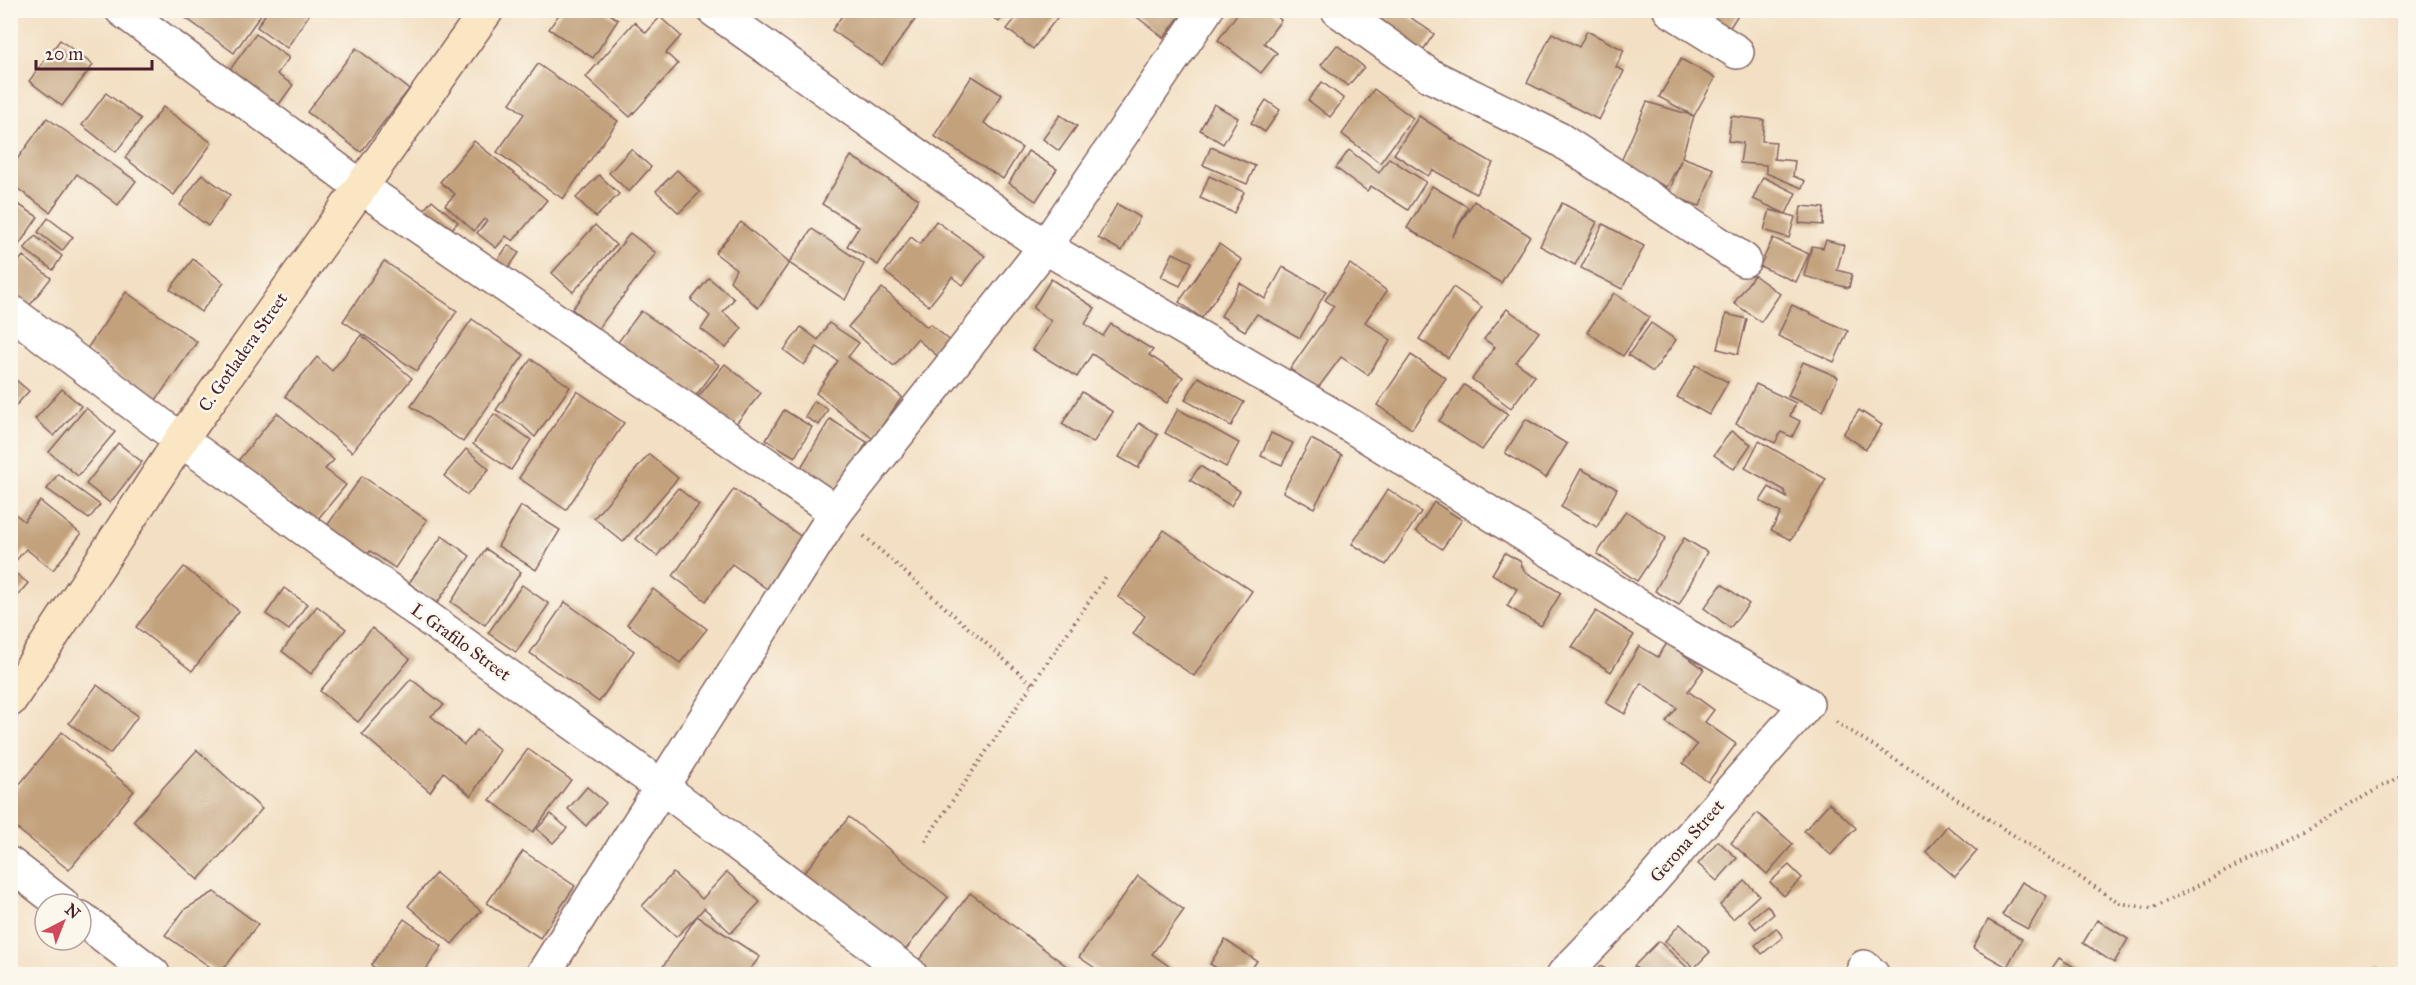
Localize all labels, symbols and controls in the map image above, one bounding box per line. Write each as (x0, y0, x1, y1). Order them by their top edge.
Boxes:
scale bar (36, 33, 152, 71)
text: 20 m (45, 43, 83, 65)
street label: C. Gotladera Street (194, 288, 293, 416)
street label: L Grafilo Street (407, 599, 516, 686)
street label: Gerona Street (1645, 795, 1729, 887)
north arrow (33, 892, 93, 952)
text: N (61, 900, 84, 923)

